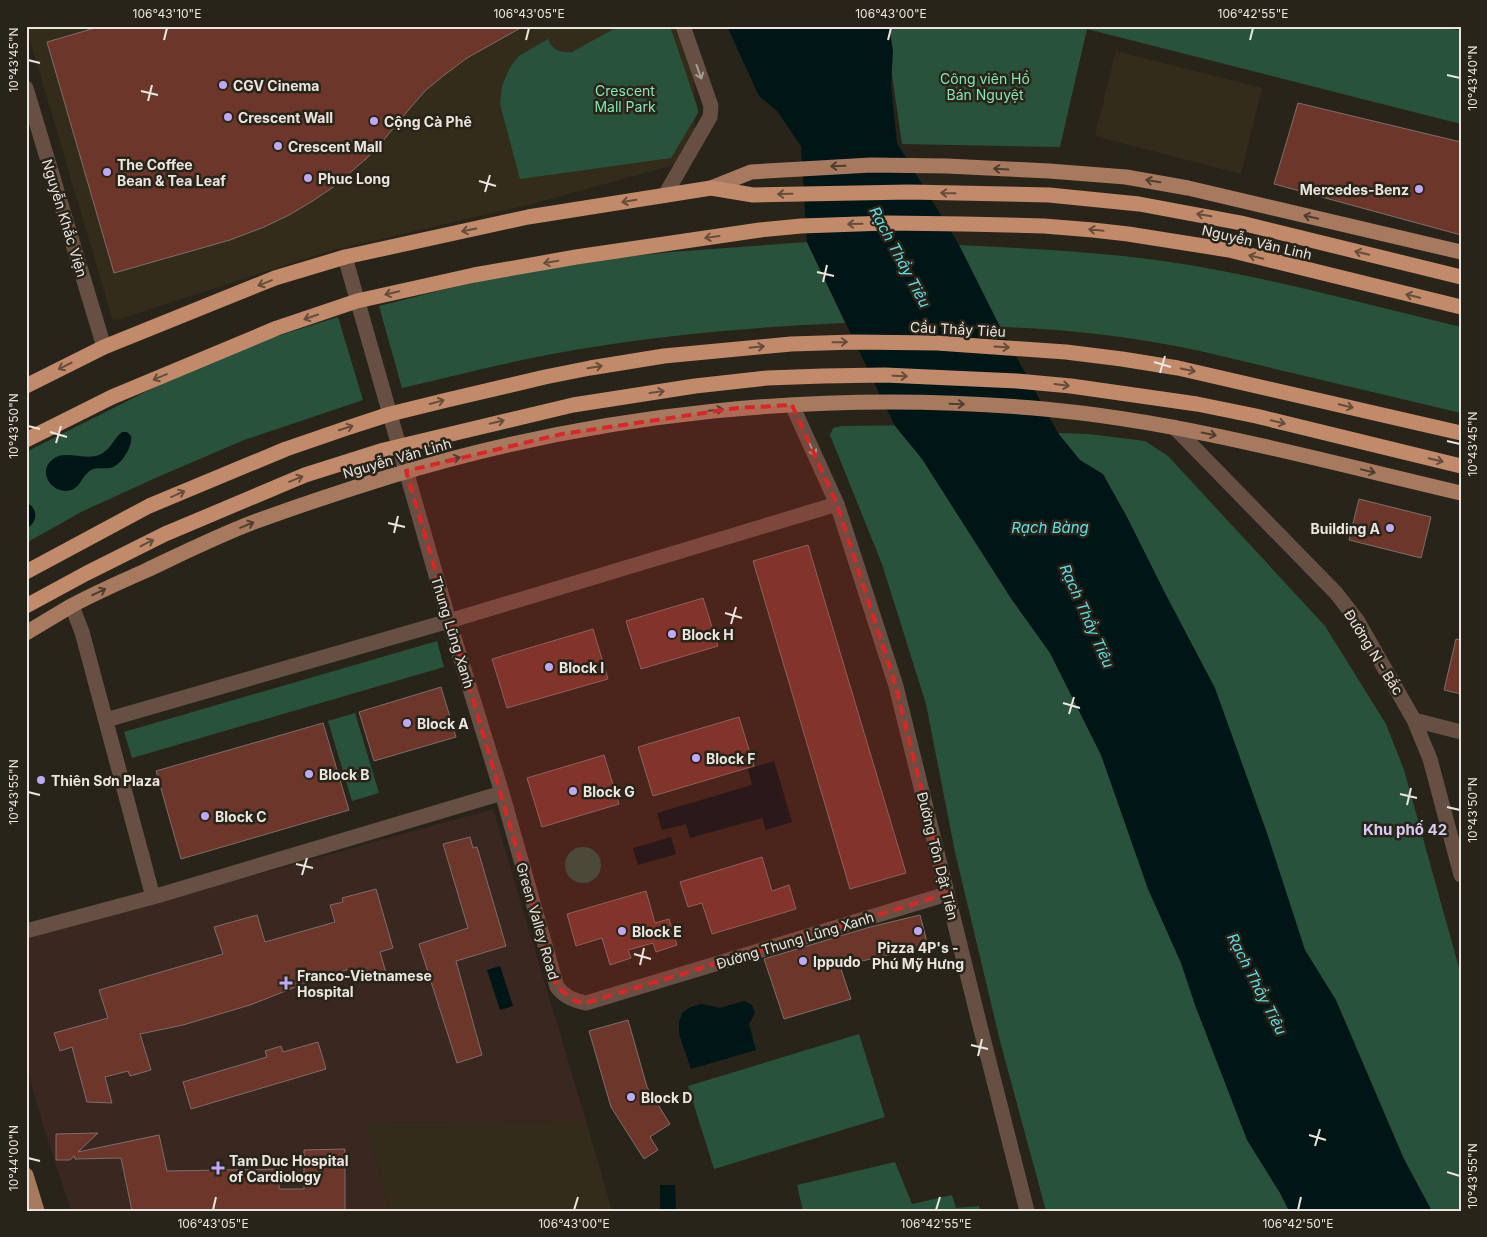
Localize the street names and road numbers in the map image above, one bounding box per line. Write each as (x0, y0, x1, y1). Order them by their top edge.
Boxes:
street label: Nguyễn Khắc Viện (39, 157, 91, 279)
street label: Nguyễn Văn Linh (1200, 221, 1314, 263)
street label: Cầu Thầy Tiêu (910, 318, 1006, 340)
street label: Nguyễn Văn Linh (341, 434, 453, 482)
street label: Thung Lũng Xanh (428, 574, 478, 690)
street label: Đường N - Bắc (1341, 606, 1407, 698)
street label: Đường Tôn Dật Tiên (914, 790, 962, 922)
street label: Green Valley Road (513, 860, 563, 982)
street label: Đường Thung Lũng Xanh (714, 908, 876, 972)

